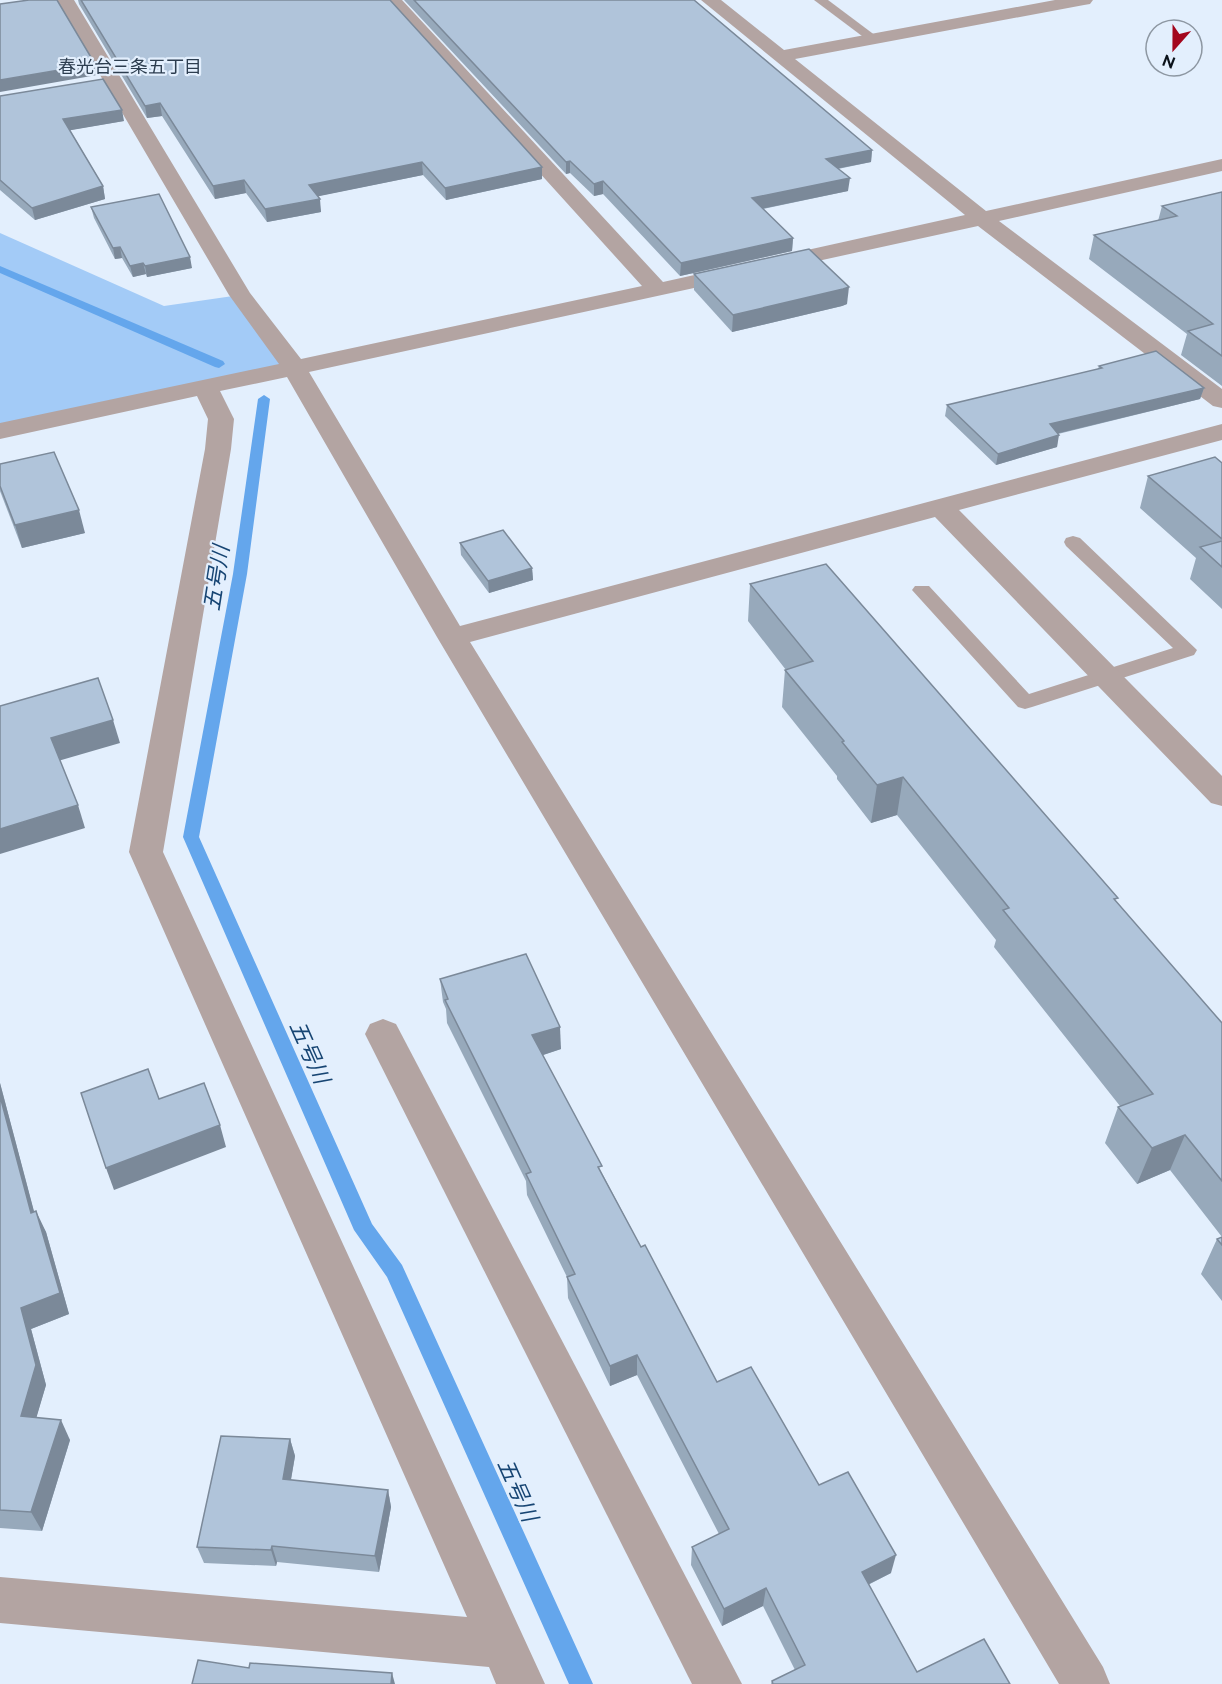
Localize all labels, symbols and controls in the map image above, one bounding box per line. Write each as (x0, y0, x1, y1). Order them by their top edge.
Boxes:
north arrow (1144, 18, 1204, 78)
text: N (1160, 50, 1178, 73)
district label: 春光台三条五丁目 (58, 56, 202, 77)
water label: 五号川 (198, 541, 234, 613)
water label: 五号川 (285, 1017, 336, 1089)
water label: 五号川 (493, 1455, 544, 1527)

